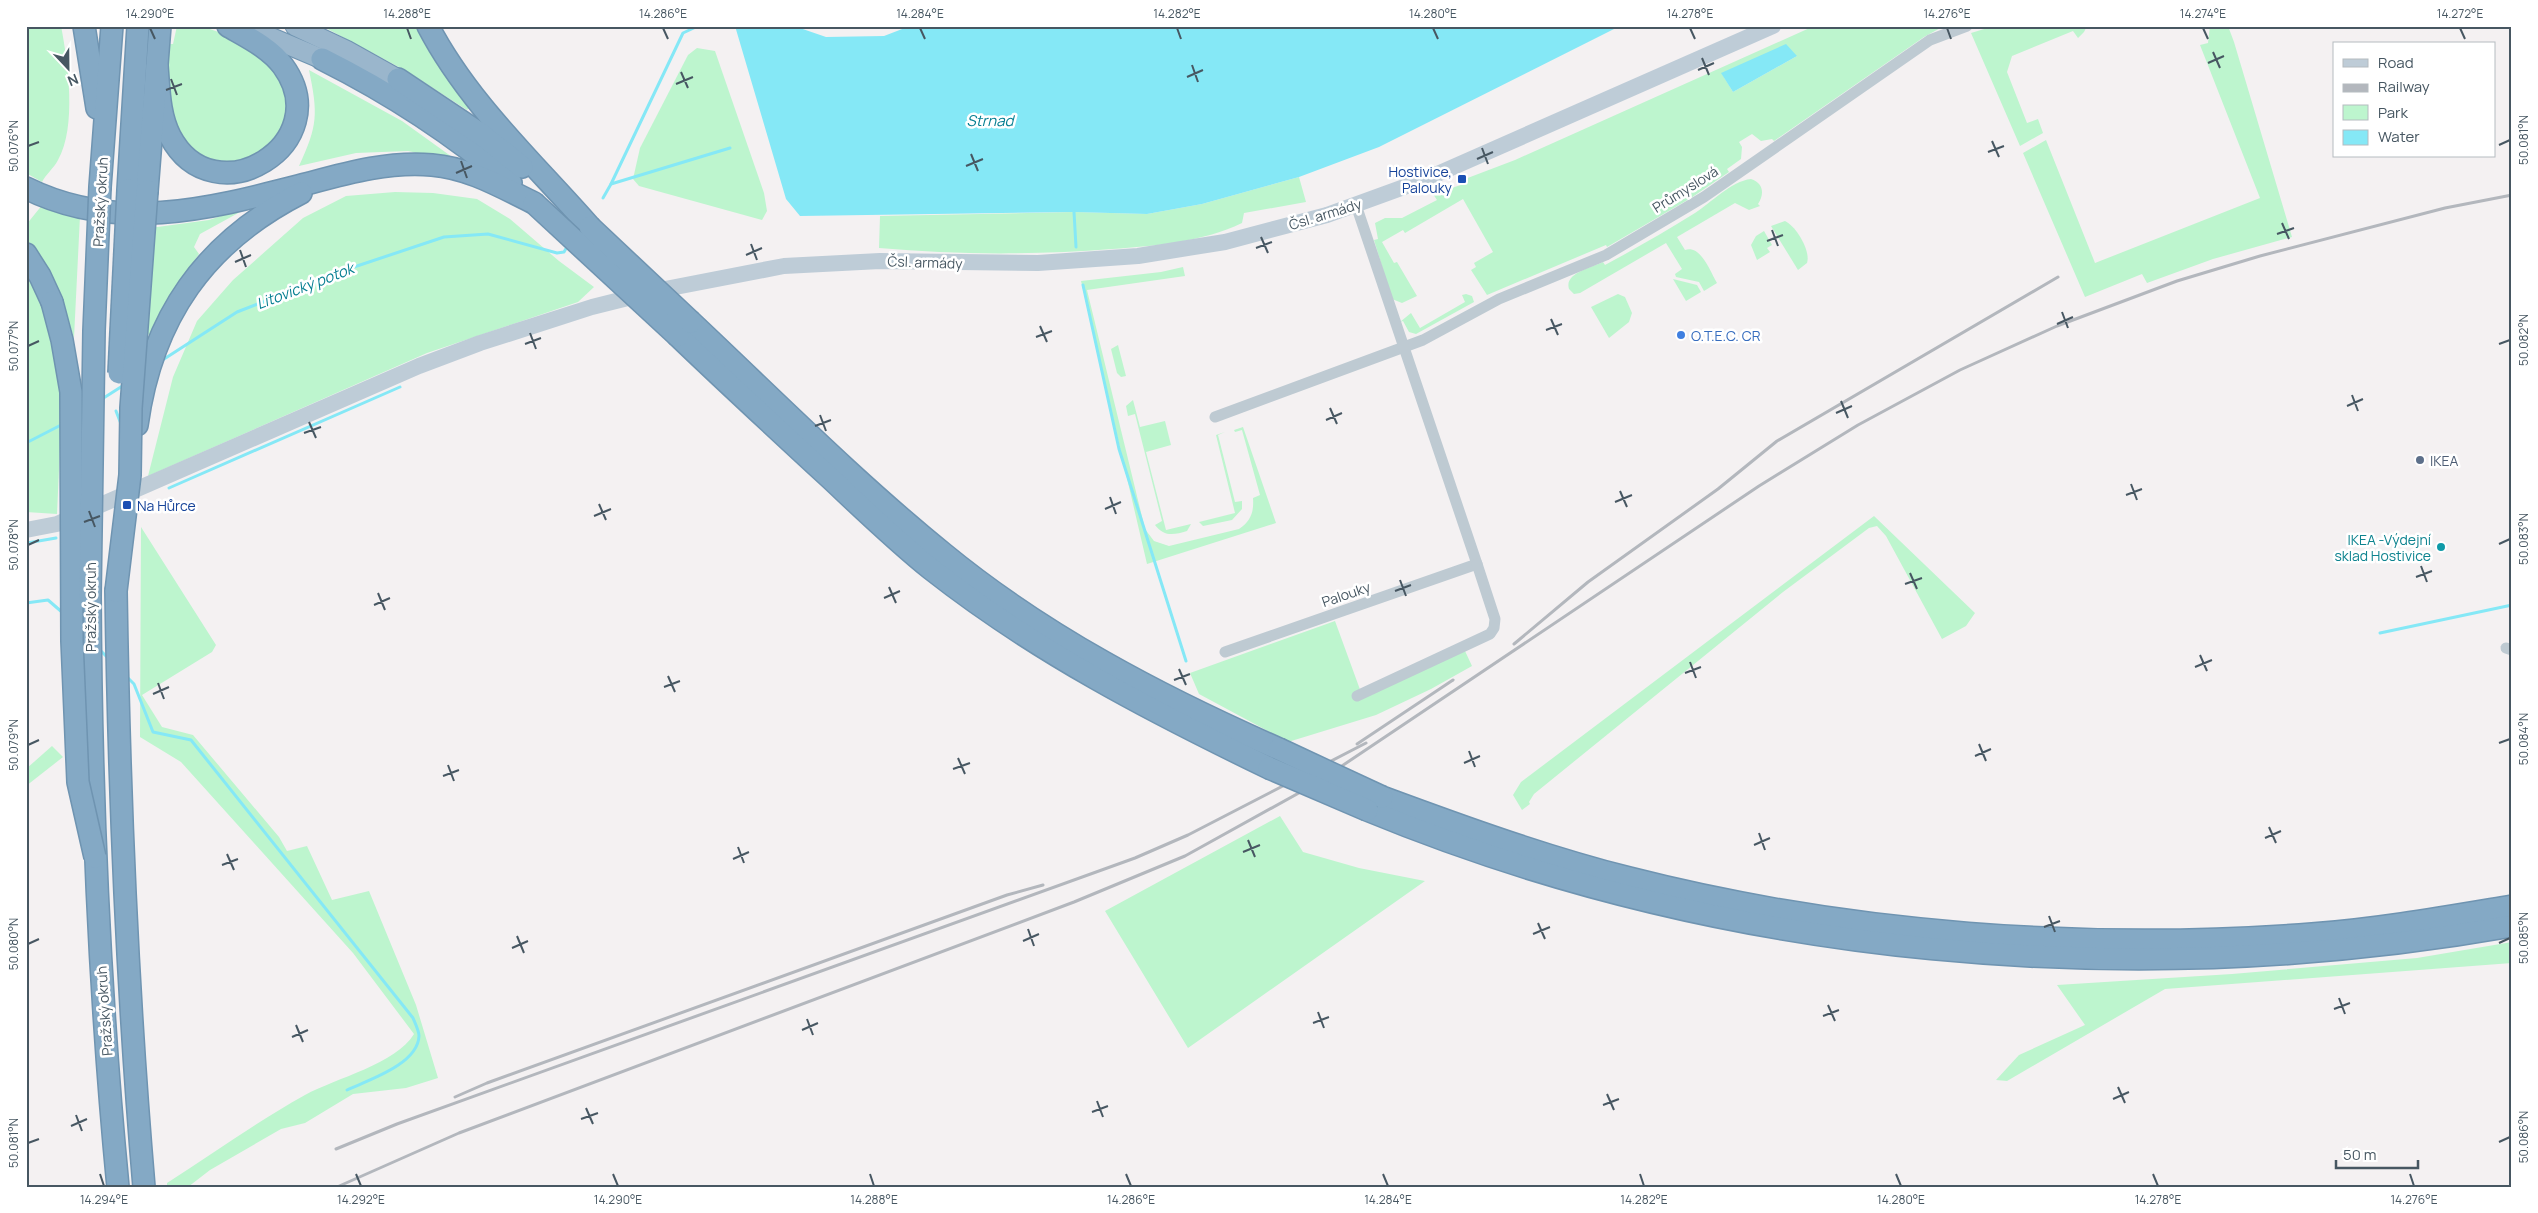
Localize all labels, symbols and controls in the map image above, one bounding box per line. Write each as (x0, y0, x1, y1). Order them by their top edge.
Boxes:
text: 14.290°E (126, 5, 174, 22)
text: 14.288°E (383, 5, 431, 22)
text: 14.286°E (639, 5, 687, 22)
text: 14.284°E (896, 5, 944, 22)
text: 14.282°E (1153, 5, 1201, 22)
text: 14.280°E (1409, 5, 1457, 22)
text: 14.278°E (1667, 5, 1713, 22)
text: 14.276°E (1923, 5, 1971, 22)
text: 14.274°E (2180, 5, 2226, 22)
text: 14.272°E (2437, 5, 2483, 22)
north arrow (42, 42, 92, 92)
legend (2333, 42, 2496, 158)
text: Road (2378, 52, 2414, 73)
text: N (65, 70, 81, 91)
text: Railway (2378, 76, 2430, 97)
text: Park (2378, 102, 2408, 123)
water label: Strnad (967, 110, 1016, 131)
text: 50.081°N (2515, 115, 2532, 165)
text: 50.076°N (5, 120, 22, 172)
text: Water (2378, 126, 2420, 147)
street label: Pražský okruh (88, 157, 112, 247)
street label: Průmyslová (1649, 161, 1721, 217)
place label: Hostivice, Palouky (1388, 162, 1453, 197)
marker: Hostivice, Palouky (1456, 173, 1468, 185)
street label: Čsl. armády (1286, 194, 1364, 234)
street label: Čsl. armády (887, 251, 963, 273)
water label: Litovický potok (253, 257, 359, 314)
text: 50.082°N (2515, 314, 2532, 366)
text: 50.077°N (5, 321, 22, 371)
place label: O.T.E.C. CR (1691, 326, 1761, 345)
marker: O.T.E.C. CR (1675, 329, 1687, 341)
place label: IKEA (2430, 451, 2459, 470)
marker: IKEA (2414, 454, 2426, 466)
place label: Na Hůrce (137, 496, 196, 515)
marker: Na Hůrce (121, 499, 133, 511)
text: 50.083°N (2515, 513, 2532, 565)
text: 50.078°N (5, 519, 22, 571)
place label: IKEA -Výdejní sklad Hostivice (2334, 530, 2431, 565)
marker: IKEA -Výdejní sklad Hostivice (2435, 541, 2447, 553)
street label: Pražský okruh (81, 562, 100, 652)
street label: Palouky (1319, 577, 1373, 611)
text: 50.084°N (2515, 713, 2532, 765)
text: 50.079°N (5, 719, 22, 771)
text: 50.085°N (2515, 912, 2532, 964)
text: 50.080°N (5, 918, 22, 970)
street label: Pražský okruh (91, 966, 117, 1056)
text: 50.086°N (2515, 1111, 2532, 1163)
text: 50.081°N (5, 1118, 22, 1168)
scale bar (2336, 1138, 2418, 1170)
text: 50 m (2343, 1144, 2377, 1165)
text: 14.294°E (80, 1191, 128, 1208)
text: 14.292°E (337, 1191, 385, 1208)
text: 14.290°E (594, 1191, 642, 1208)
text: 14.288°E (850, 1191, 898, 1208)
text: 14.286°E (1107, 1191, 1155, 1208)
text: 14.284°E (1364, 1191, 1412, 1208)
text: 14.282°E (1620, 1191, 1668, 1208)
text: 14.280°E (1877, 1191, 1925, 1208)
text: 14.278°E (2135, 1191, 2181, 1208)
text: 14.276°E (2390, 1191, 2438, 1208)

